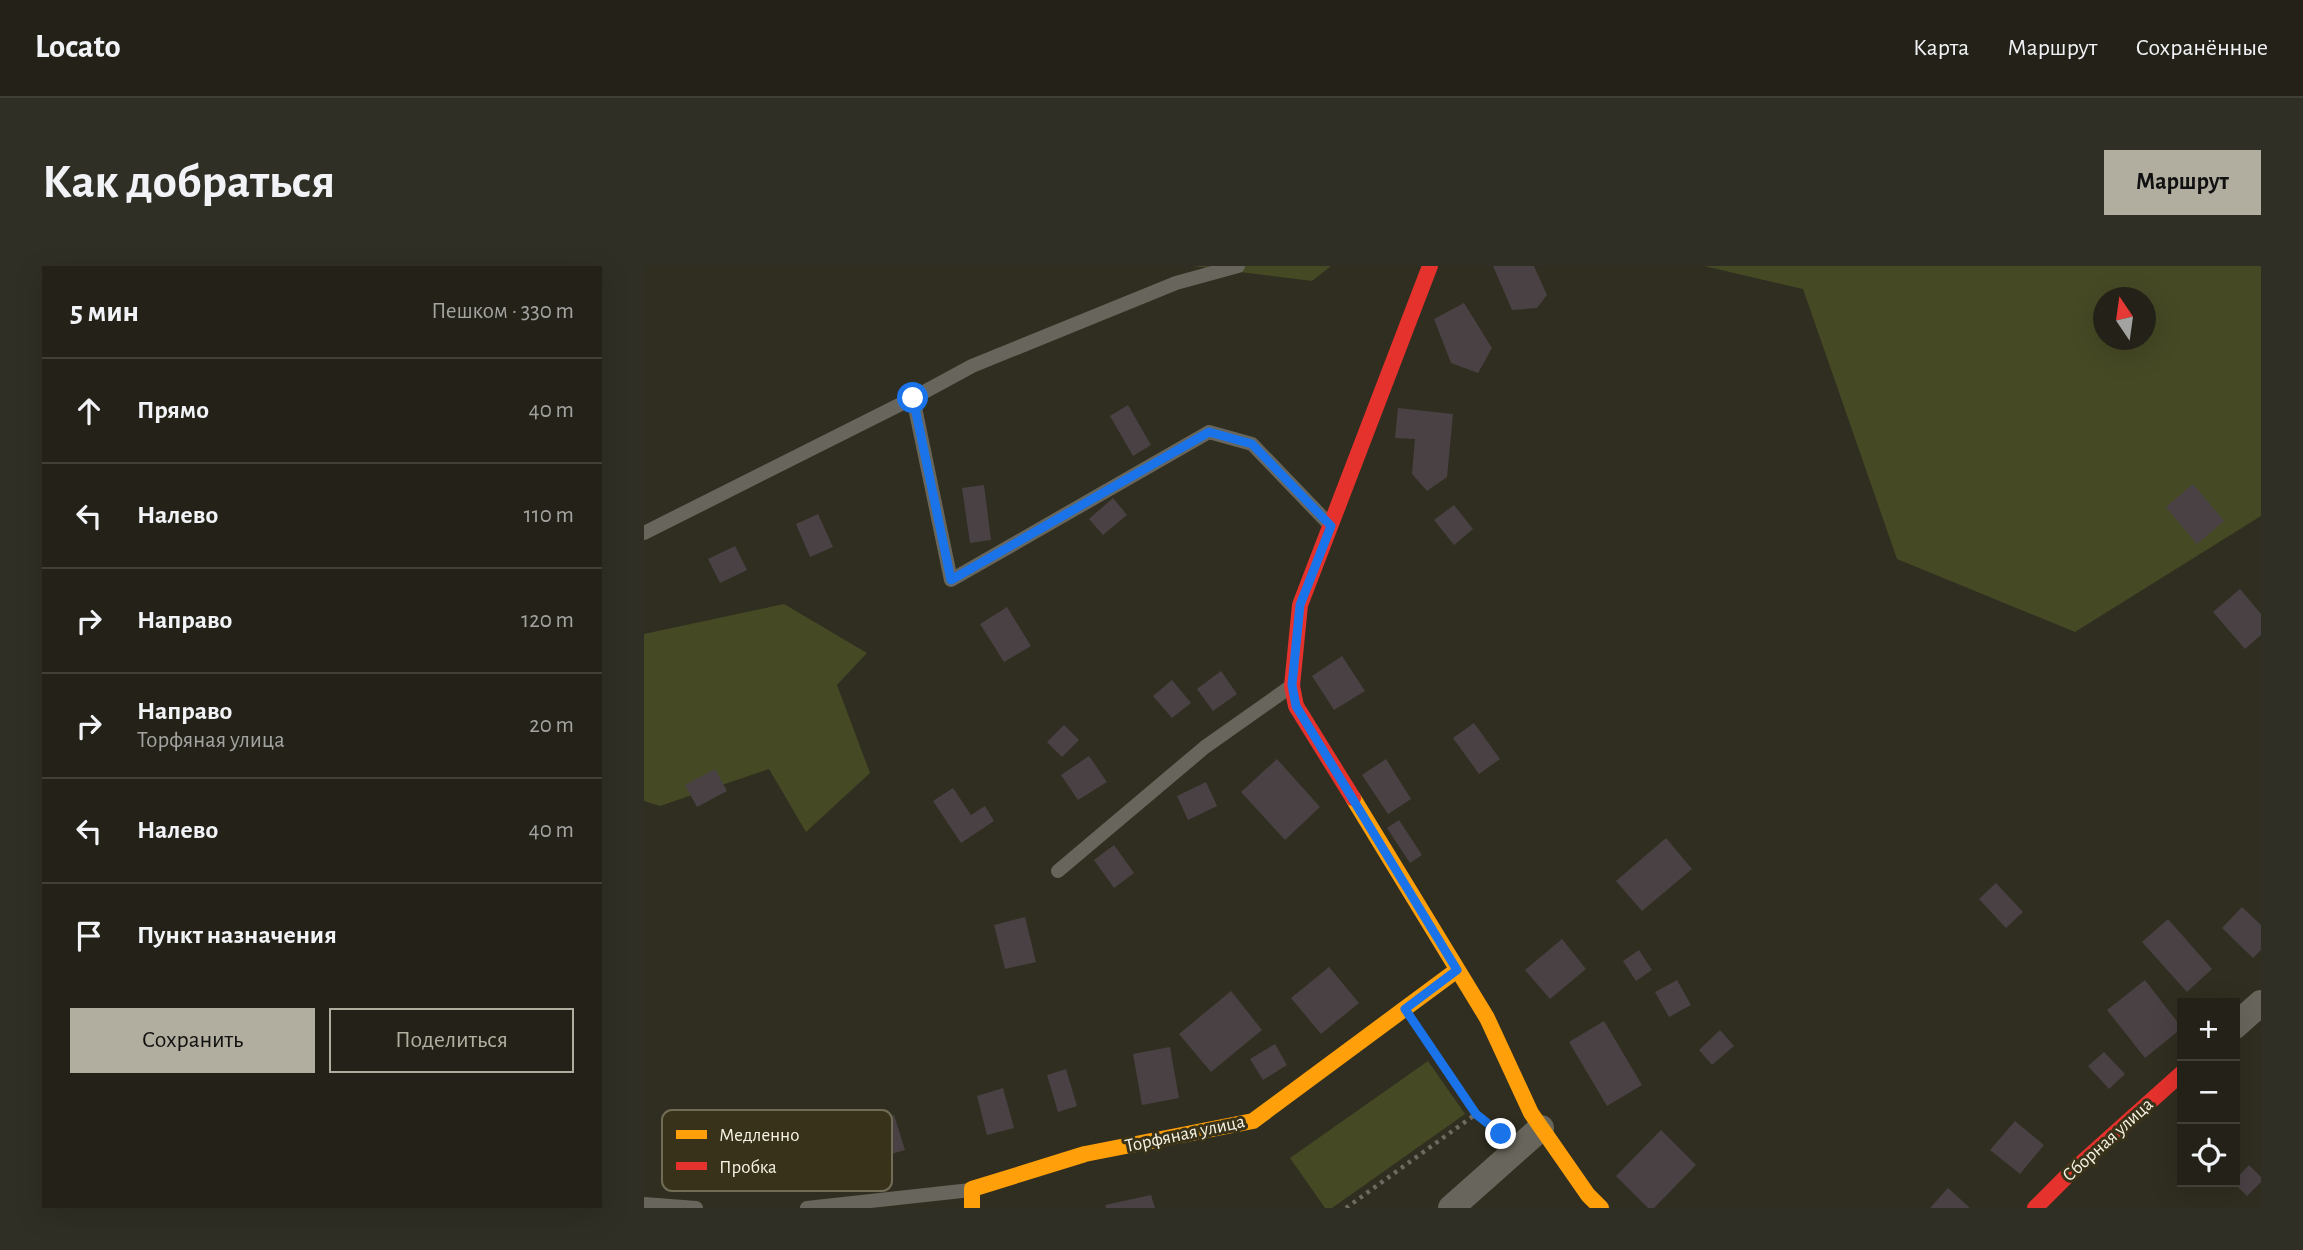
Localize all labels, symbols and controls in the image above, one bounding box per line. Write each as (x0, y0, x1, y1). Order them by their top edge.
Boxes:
text: Locato (35, 31, 121, 64)
text: Карта (1913, 36, 1969, 60)
text: Маршрут (2007, 36, 2097, 60)
text: Сохранённые (2135, 36, 2268, 60)
button: Маршрут (2104, 150, 2261, 215)
text: Как добраться (42, 158, 335, 207)
north arrow (2093, 287, 2156, 350)
text: 5 мин (70, 297, 139, 327)
text: Пешком · 330 m (431, 300, 574, 323)
route start (897, 382, 928, 413)
icon: ahead (70, 392, 108, 430)
text: Прямо (137, 397, 209, 423)
text: 40 m (529, 399, 574, 422)
icon: left (70, 497, 108, 535)
text: Налево (137, 502, 218, 528)
text: 110 m (524, 504, 574, 527)
icon: right (70, 602, 108, 640)
text: Направо (137, 607, 232, 633)
text: 120 m (521, 609, 574, 632)
text: Направо (137, 698, 232, 724)
icon: right (70, 707, 108, 745)
text: 20 m (529, 714, 574, 737)
text: Торфяная улица (137, 729, 285, 752)
icon: left (70, 812, 108, 850)
text: Налево (137, 817, 218, 843)
text: 40 m (529, 819, 574, 842)
icon: arrive (70, 917, 108, 955)
text: Пункт назначения (137, 922, 337, 948)
map controls (2177, 998, 2240, 1187)
button: + (2177, 998, 2240, 1061)
button: Сохранить (70, 1008, 315, 1073)
button: Поделиться (329, 1008, 574, 1073)
button: − (2177, 1061, 2240, 1124)
street label: Сборная улица (2059, 1094, 2157, 1185)
legend (662, 1110, 892, 1191)
street label: Торфяная улица (1123, 1112, 1247, 1156)
route end (1485, 1118, 1516, 1149)
button: locate (2177, 1124, 2240, 1187)
text: Медленно (719, 1126, 799, 1145)
text: Пробка (719, 1158, 777, 1177)

